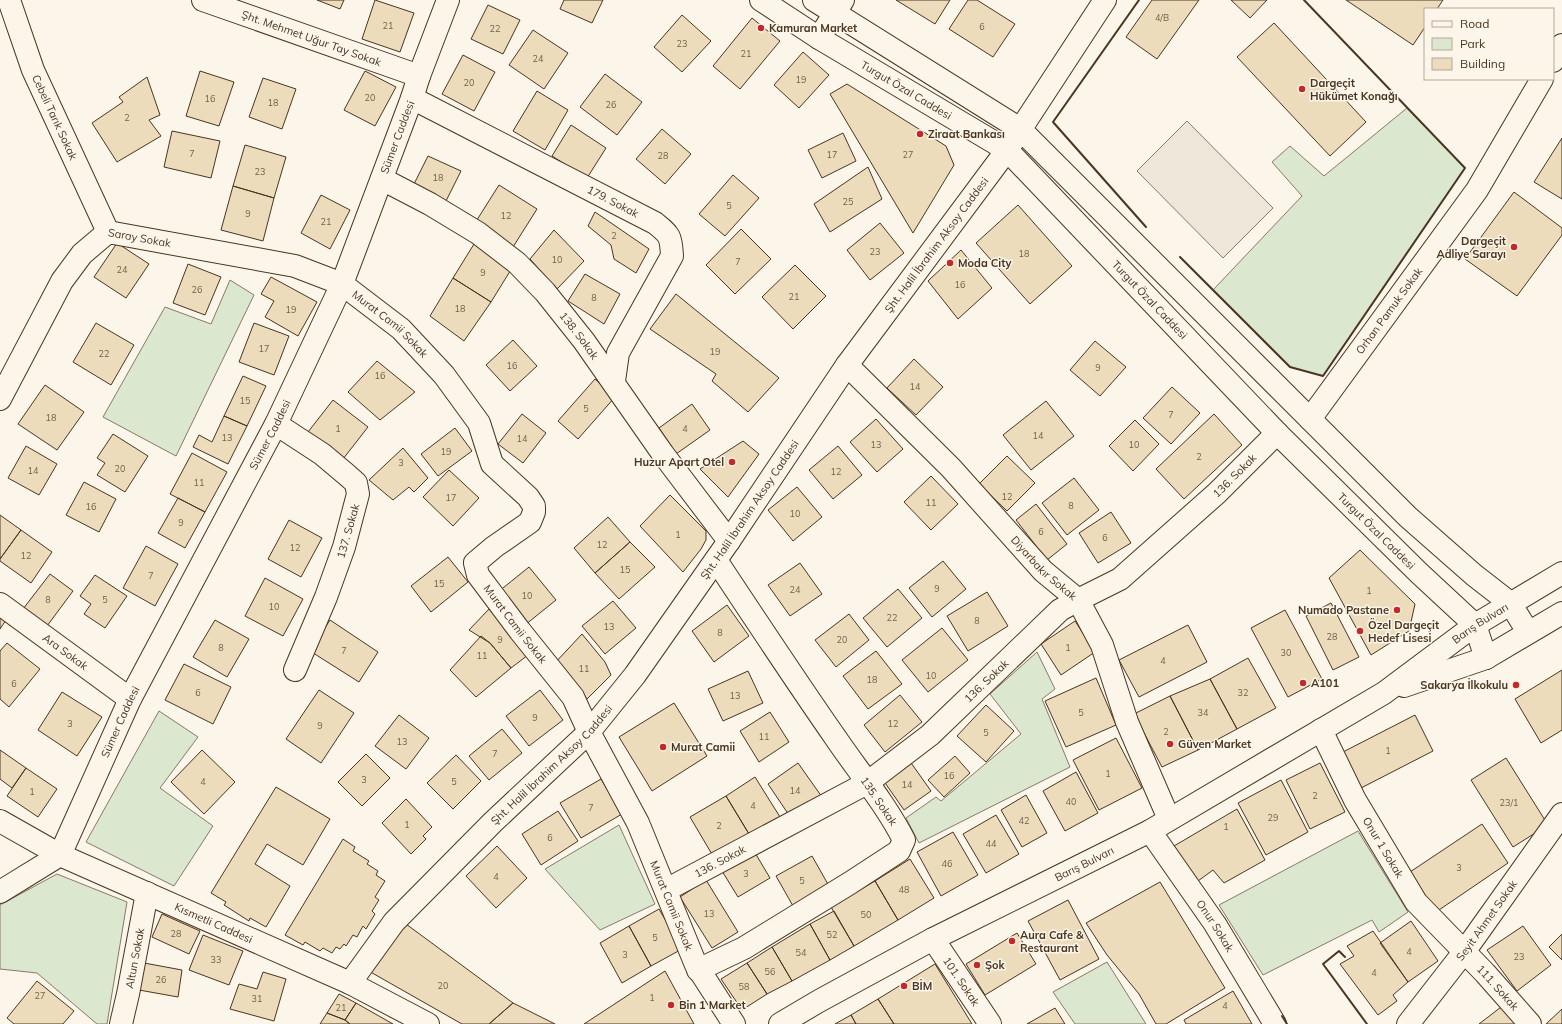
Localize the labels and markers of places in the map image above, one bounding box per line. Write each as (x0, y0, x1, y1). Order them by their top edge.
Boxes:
place label: Kamuran Market (769, 21, 857, 35)
marker: Kamuran Market (756, 23, 766, 33)
place label: Dargeçit Hükümet Konağı (1310, 76, 1398, 103)
marker: Dargeçit Hükümet Konağı (1297, 84, 1307, 94)
place label: Ziraat Bankası (928, 127, 1005, 141)
marker: Ziraat Bankası (915, 129, 925, 139)
place label: Dargeçit Adliye Sarayı (1437, 234, 1506, 261)
marker: Dargeçit Adliye Sarayı (1509, 242, 1519, 252)
place label: Moda City (958, 256, 1011, 270)
marker: Moda City (945, 258, 955, 268)
place label: Huzur Apart Otel (634, 455, 724, 469)
marker: Huzur Apart Otel (727, 457, 737, 467)
place label: Numado Pastane (1298, 603, 1389, 617)
marker: Numado Pastane (1392, 605, 1402, 615)
place label: Özel Dargeçit Hedef Lisesi (1368, 617, 1439, 645)
marker: Özel Dargeçit Hedef Lisesi (1355, 626, 1365, 636)
place label: A101 (1311, 676, 1339, 690)
place label: Sakarya İlkokulu (1420, 677, 1508, 692)
marker: A101 (1298, 678, 1308, 688)
marker: Sakarya İlkokulu (1511, 680, 1521, 690)
place label: Güven Market (1178, 737, 1251, 751)
marker: Güven Market (1165, 739, 1175, 749)
place label: Murat Camii (671, 740, 735, 754)
marker: Murat Camii (658, 742, 668, 752)
place label: Aura Cafe & Restaurant (1020, 928, 1084, 955)
marker: Aura Cafe & Restaurant (1007, 936, 1017, 946)
place label: Şok (985, 958, 1006, 972)
marker: Şok (972, 960, 982, 970)
place label: BİM (912, 978, 932, 993)
marker: BİM (899, 981, 909, 991)
place label: Bin 1 Market (679, 998, 746, 1012)
marker: Bin 1 Market (666, 1000, 676, 1010)

